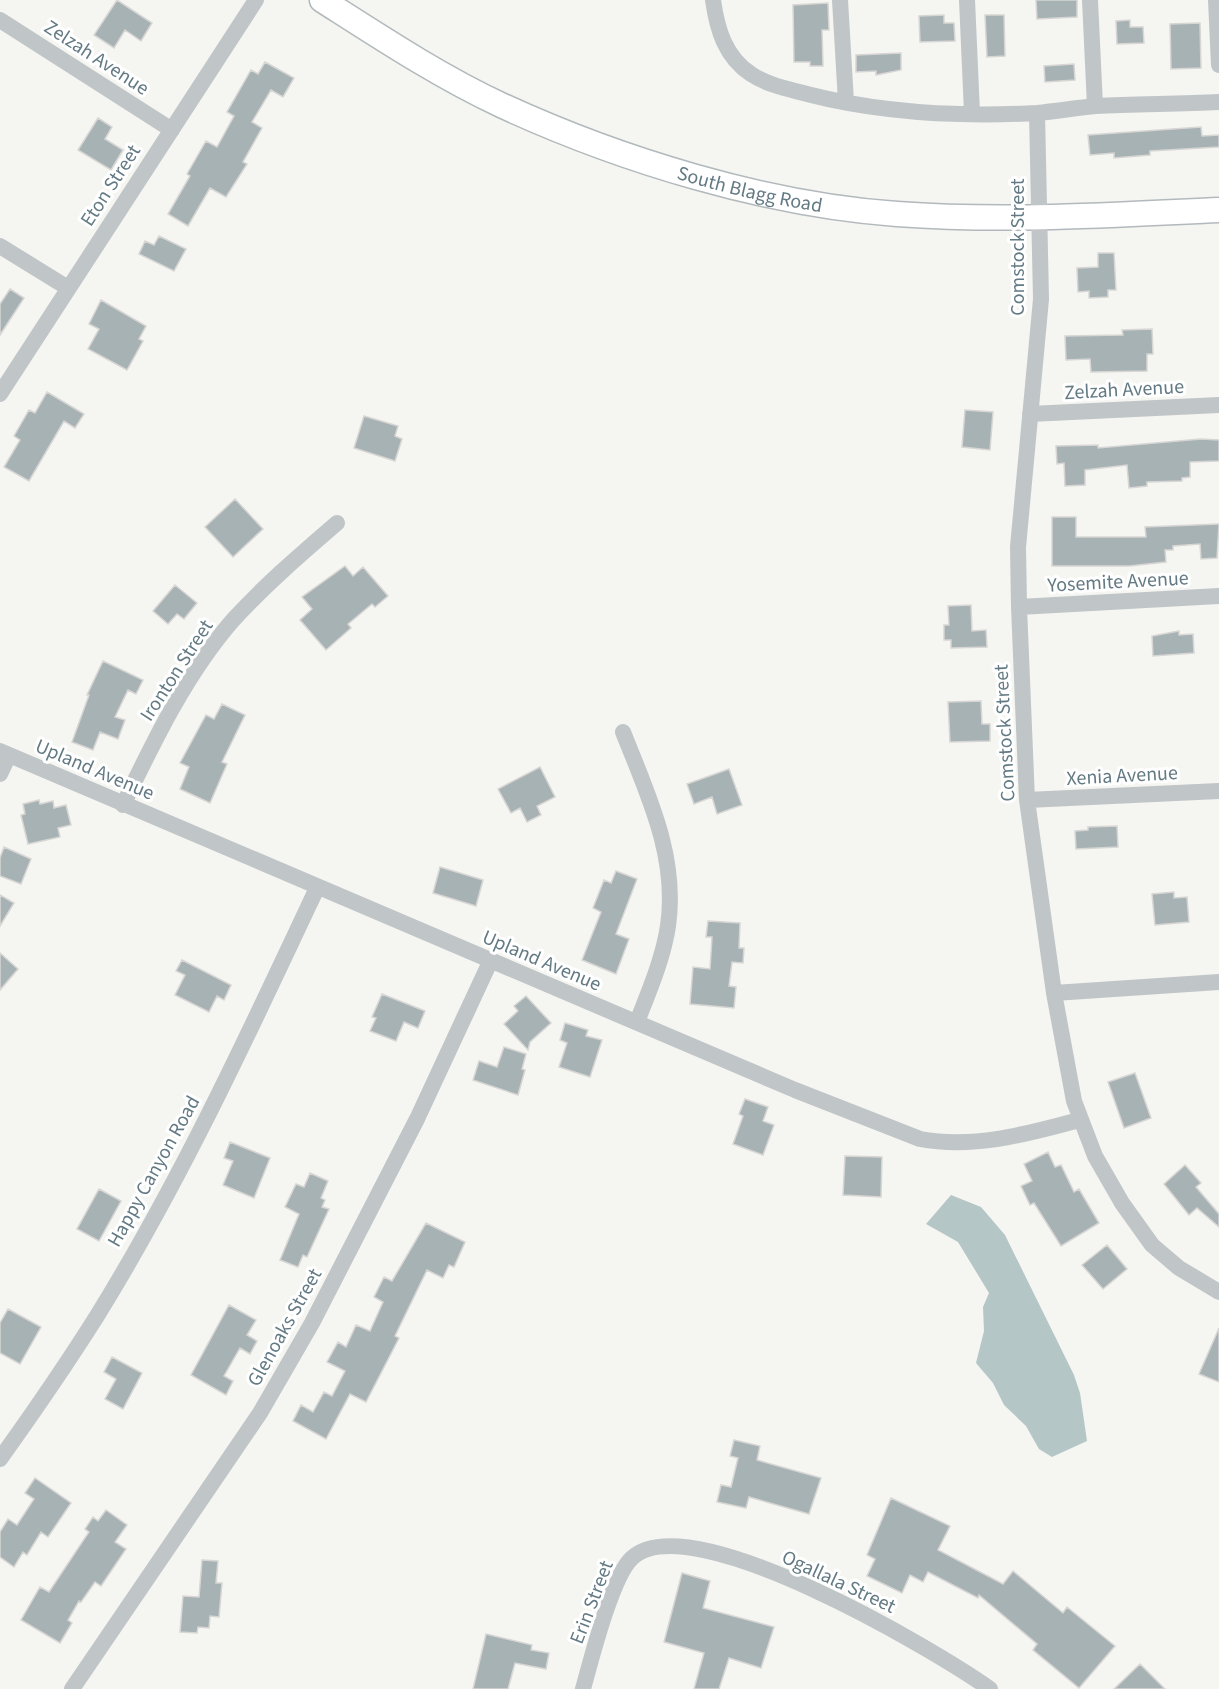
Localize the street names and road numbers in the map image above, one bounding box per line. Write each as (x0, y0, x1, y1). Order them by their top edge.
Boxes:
street label: Zelzah Avenue (38, 13, 154, 102)
street label: Eton Street (74, 139, 148, 232)
street label: South Blagg Road (674, 159, 824, 220)
street label: Comstock Street (1004, 178, 1032, 316)
street label: Zelzah Avenue (1063, 373, 1185, 407)
street label: Yosemite Avenue (1046, 564, 1189, 600)
street label: Ironton Street (133, 614, 220, 727)
street label: Comstock Street (987, 663, 1023, 802)
street label: Upland Avenue (31, 732, 159, 808)
street label: Xenia Avenue (1066, 759, 1179, 793)
street label: Upland Avenue (478, 923, 606, 999)
street label: Happy Canyon Road (101, 1091, 207, 1252)
street label: Glenoaks Street (241, 1263, 329, 1392)
street label: Ogallala Street (777, 1543, 900, 1621)
street label: Erin Street (563, 1556, 621, 1648)

